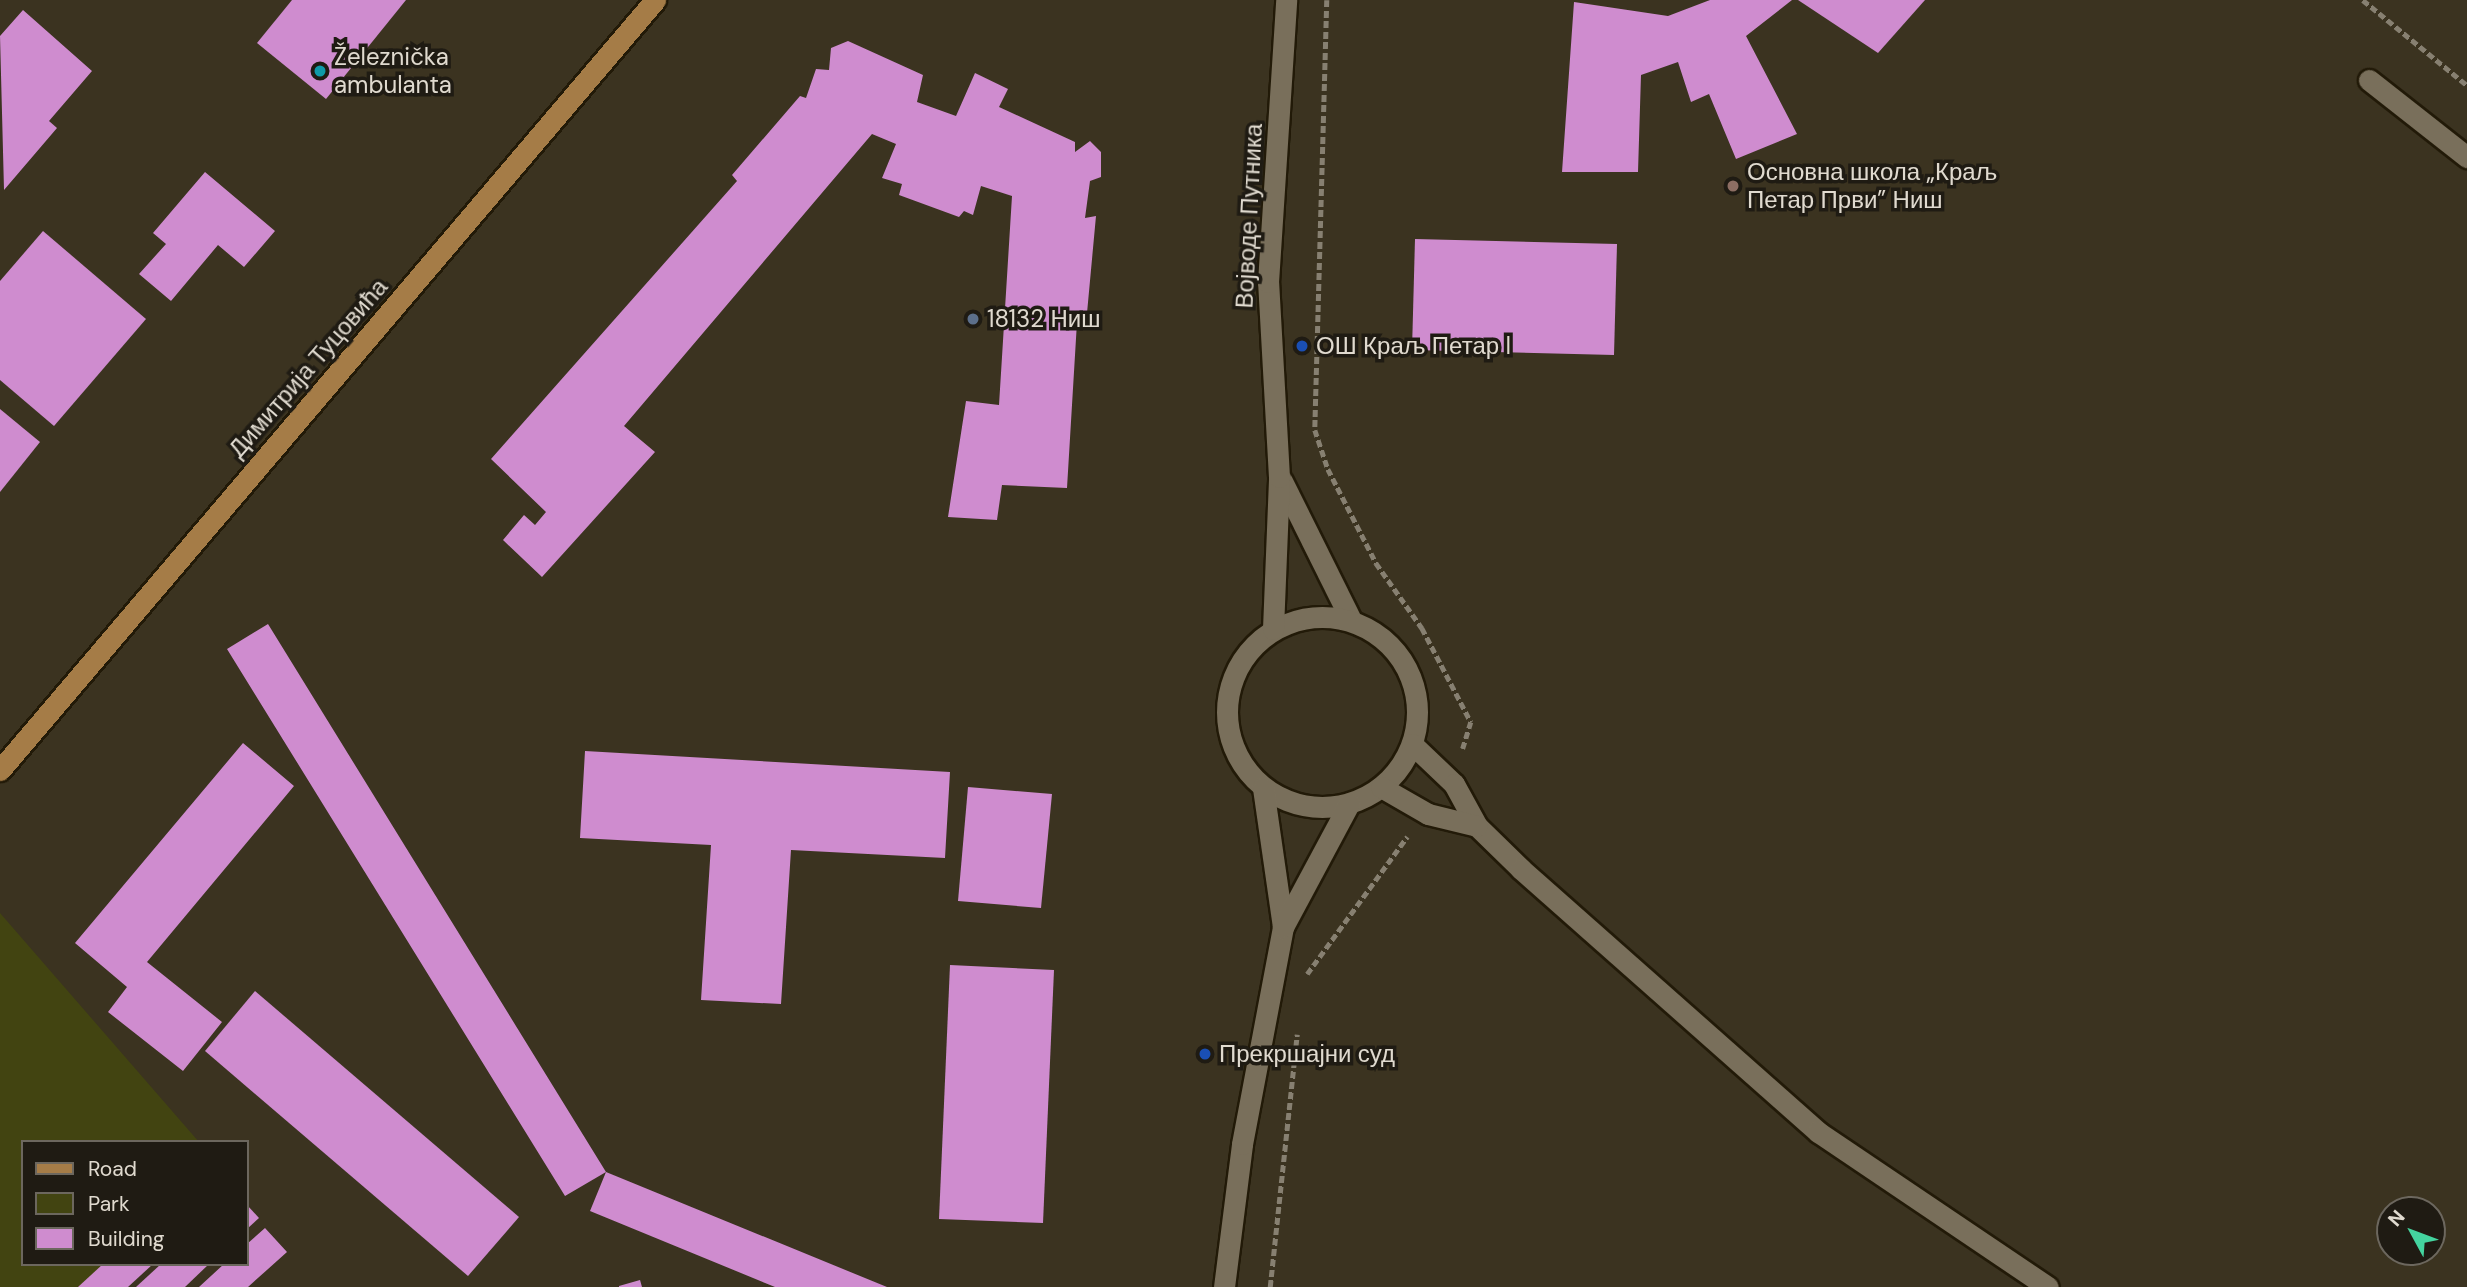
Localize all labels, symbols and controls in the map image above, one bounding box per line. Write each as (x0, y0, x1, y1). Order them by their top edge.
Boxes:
place label: Železnička ambulanta (334, 43, 452, 99)
marker: Železnička ambulanta (312, 63, 328, 79)
street label: Војводе Путника (1230, 123, 1268, 309)
place label: Основна школа „Краљ Петар Први” Ниш (1747, 158, 1997, 214)
marker: Основна школа „Краљ Петар Први” Ниш (1725, 178, 1741, 194)
street label: Димитрија Туцовића (223, 273, 393, 463)
place label: 18132 Ниш (987, 305, 1100, 333)
marker: 18132 Ниш (965, 311, 981, 327)
place label: ОШ Краљ Петар I (1316, 332, 1511, 360)
marker: ОШ Краљ Петар I (1294, 338, 1310, 354)
place label: Прекршајни суд (1219, 1040, 1395, 1068)
marker: Прекршајни суд (1197, 1046, 1213, 1062)
legend (21, 1140, 248, 1266)
text: Road (88, 1155, 137, 1183)
text: Park (88, 1190, 129, 1218)
north arrow (2376, 1196, 2446, 1266)
text: N (2382, 1205, 2410, 1232)
text: Building (88, 1225, 164, 1253)

